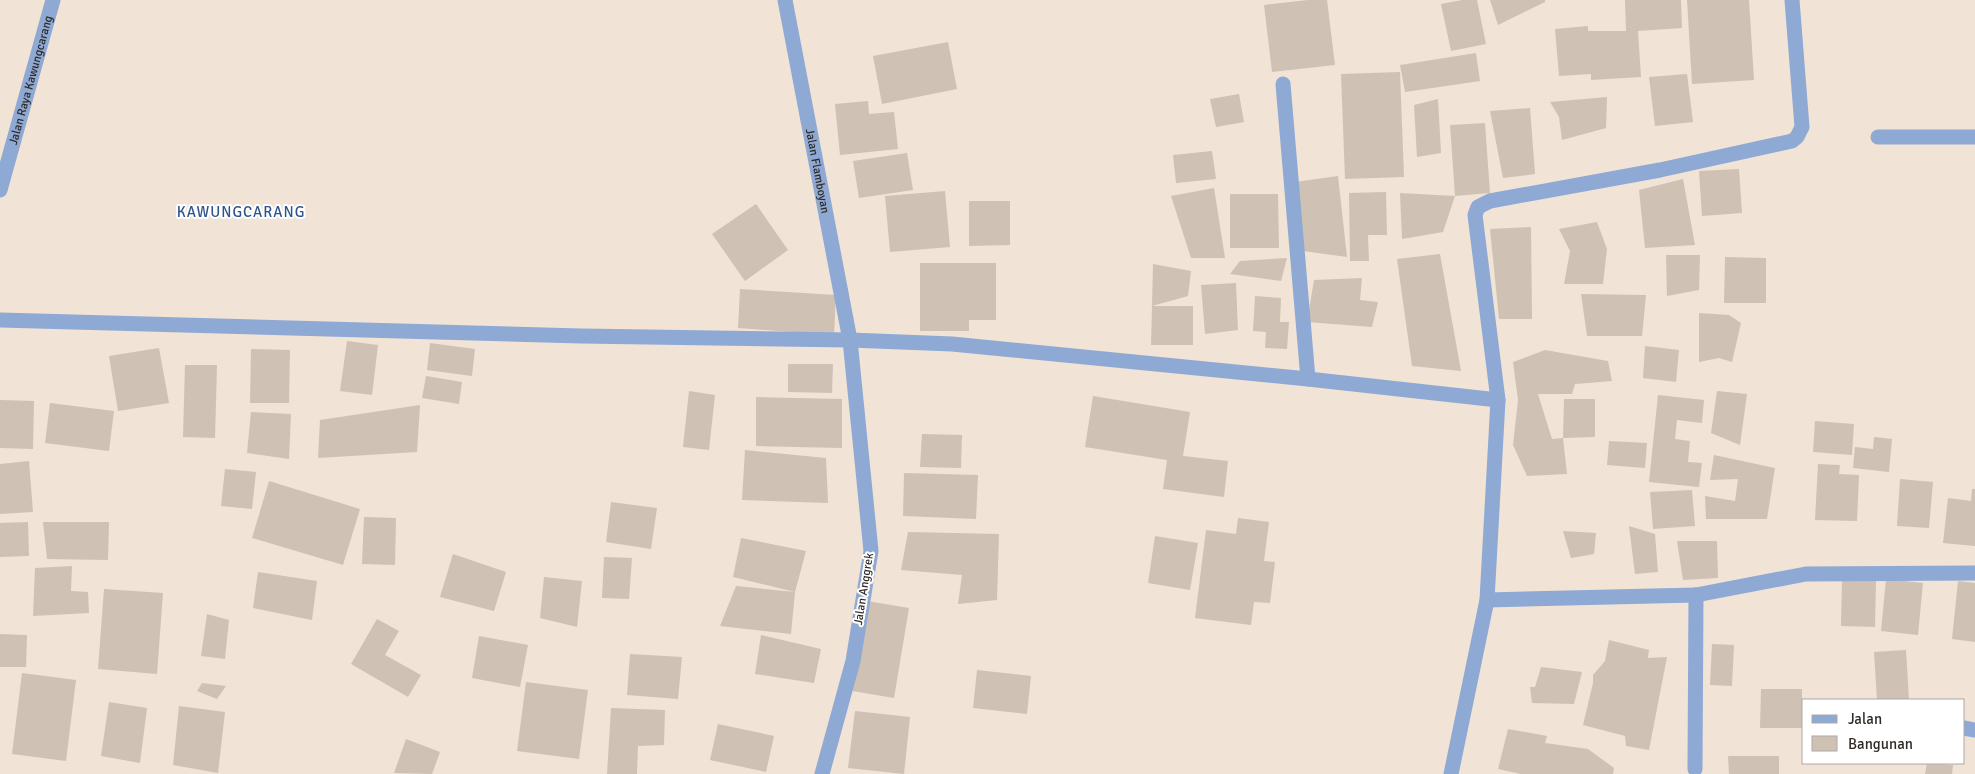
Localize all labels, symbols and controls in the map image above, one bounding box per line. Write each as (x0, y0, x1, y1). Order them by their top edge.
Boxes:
street label: Jalan Raya Kawungcarang (5, 14, 56, 147)
street label: Jalan Flamboyan (802, 127, 833, 215)
district label: KAWUNGCARANG (177, 203, 305, 221)
street label: Jalan Anggrek (851, 552, 877, 626)
legend (1802, 699, 1965, 764)
text: Jalan (1848, 710, 1882, 728)
text: Bangunan (1848, 735, 1913, 753)

